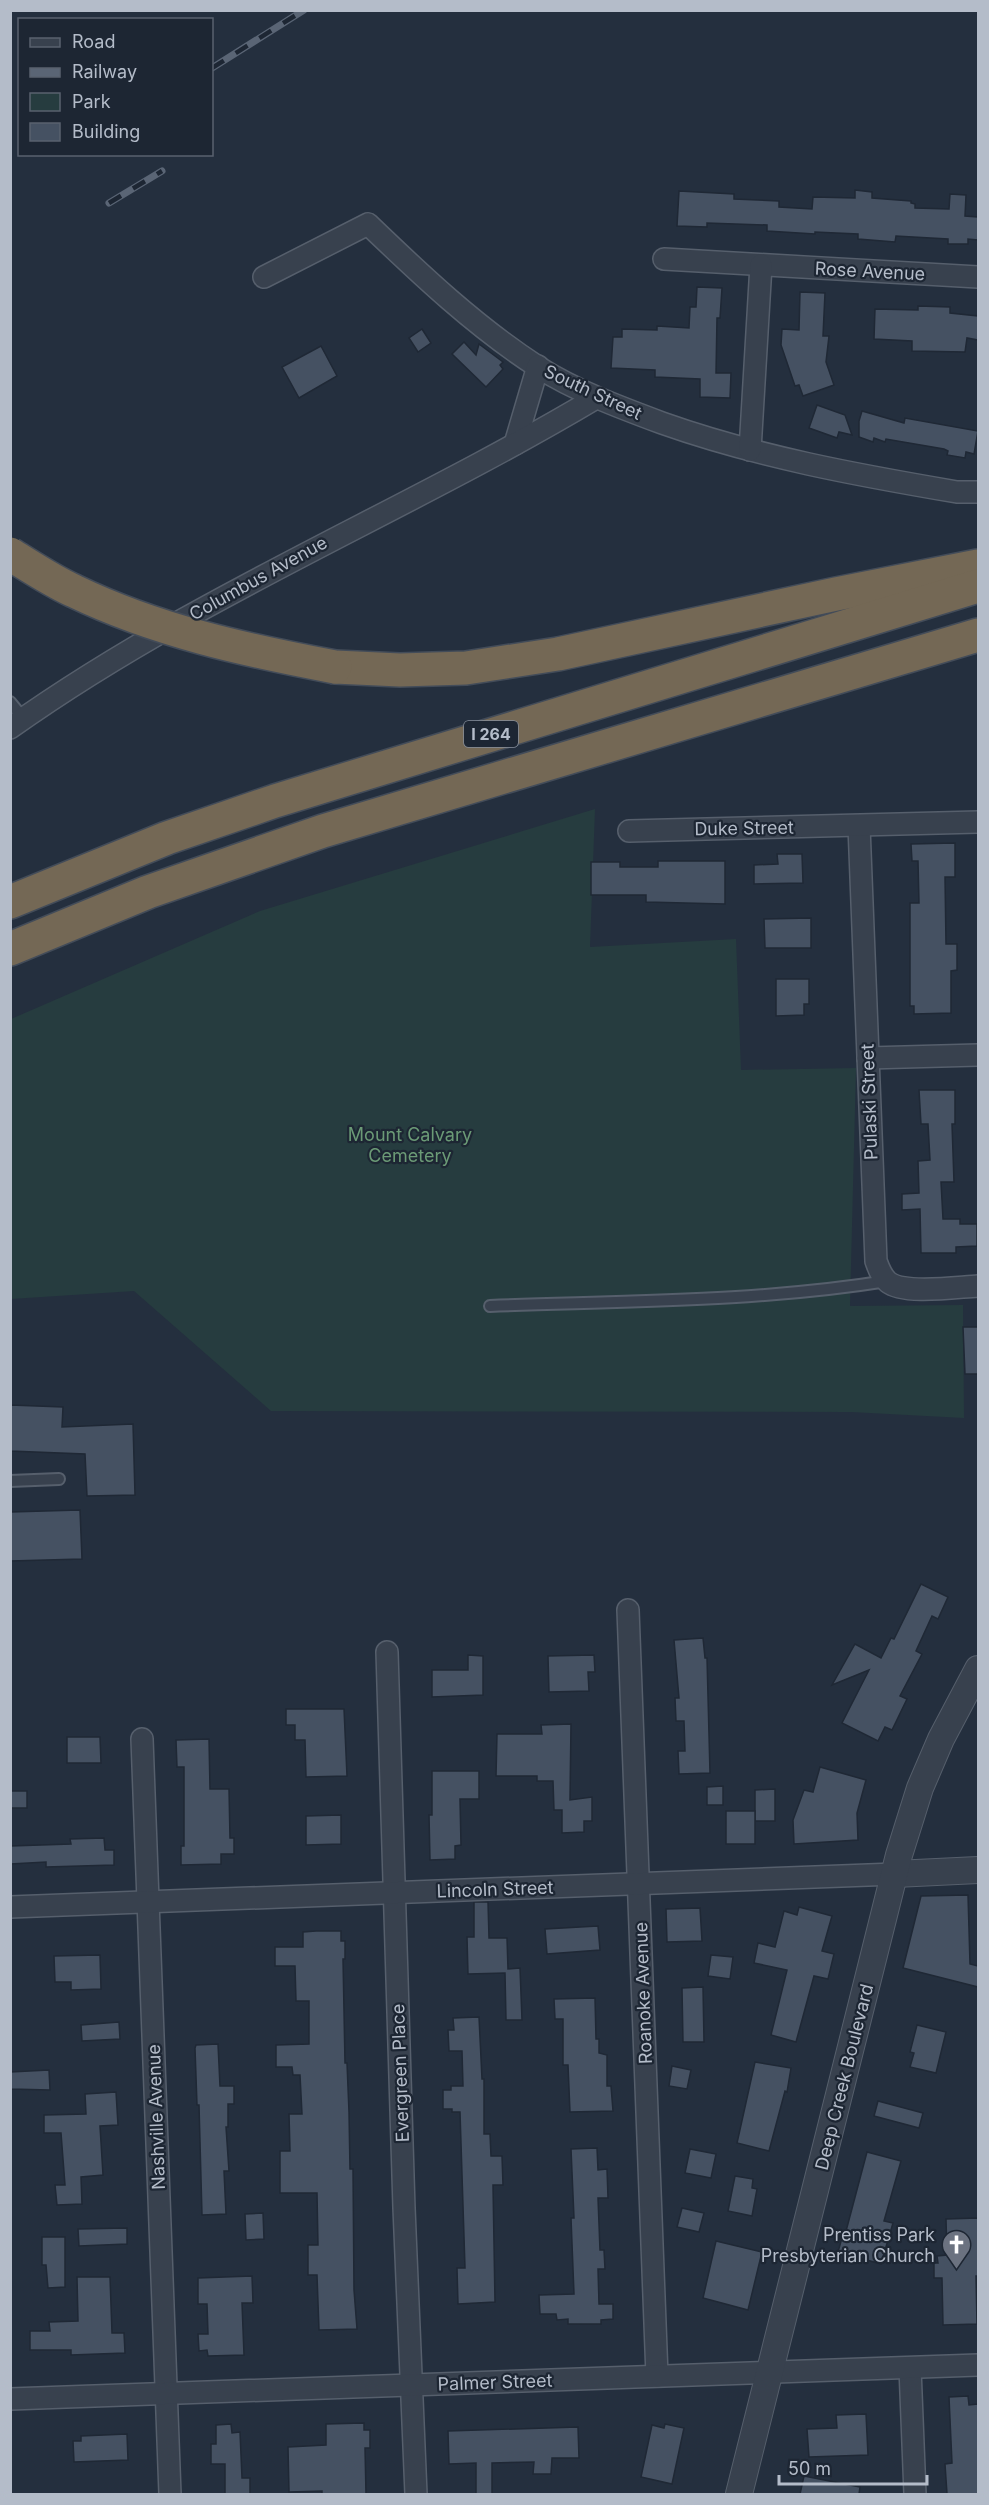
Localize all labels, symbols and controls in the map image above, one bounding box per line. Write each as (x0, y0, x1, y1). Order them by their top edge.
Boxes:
legend (18, 18, 213, 156)
text: Road (72, 31, 115, 52)
text: Railway (72, 61, 137, 82)
text: Park (72, 91, 111, 112)
text: Building (72, 121, 140, 142)
street label: Rose Avenue (814, 258, 926, 284)
street label: South Street (541, 360, 645, 424)
street label: Columbus Avenue (185, 531, 331, 625)
road number: I 264 (464, 721, 518, 747)
street label: Duke Street (694, 817, 794, 839)
street label: Pulaski Street (856, 1043, 882, 1160)
park label: Mount Calvary Cemetery (348, 1124, 472, 1166)
street label: Lincoln Street (436, 1876, 554, 1902)
street label: Roanoke Avenue (630, 1922, 656, 2064)
street label: Deep Creek Boulevard (811, 1982, 877, 2172)
street label: Evergreen Place (387, 2003, 413, 2143)
street label: Nashville Avenue (143, 2044, 169, 2190)
place label: Prentiss Park Presbyterian Church (761, 2224, 935, 2266)
church icon: Prentiss Park Presbyterian Church (940, 2228, 972, 2270)
street label: Palmer Street (437, 2369, 553, 2394)
scale bar (779, 2448, 928, 2486)
text: 50 m (788, 2458, 831, 2479)

